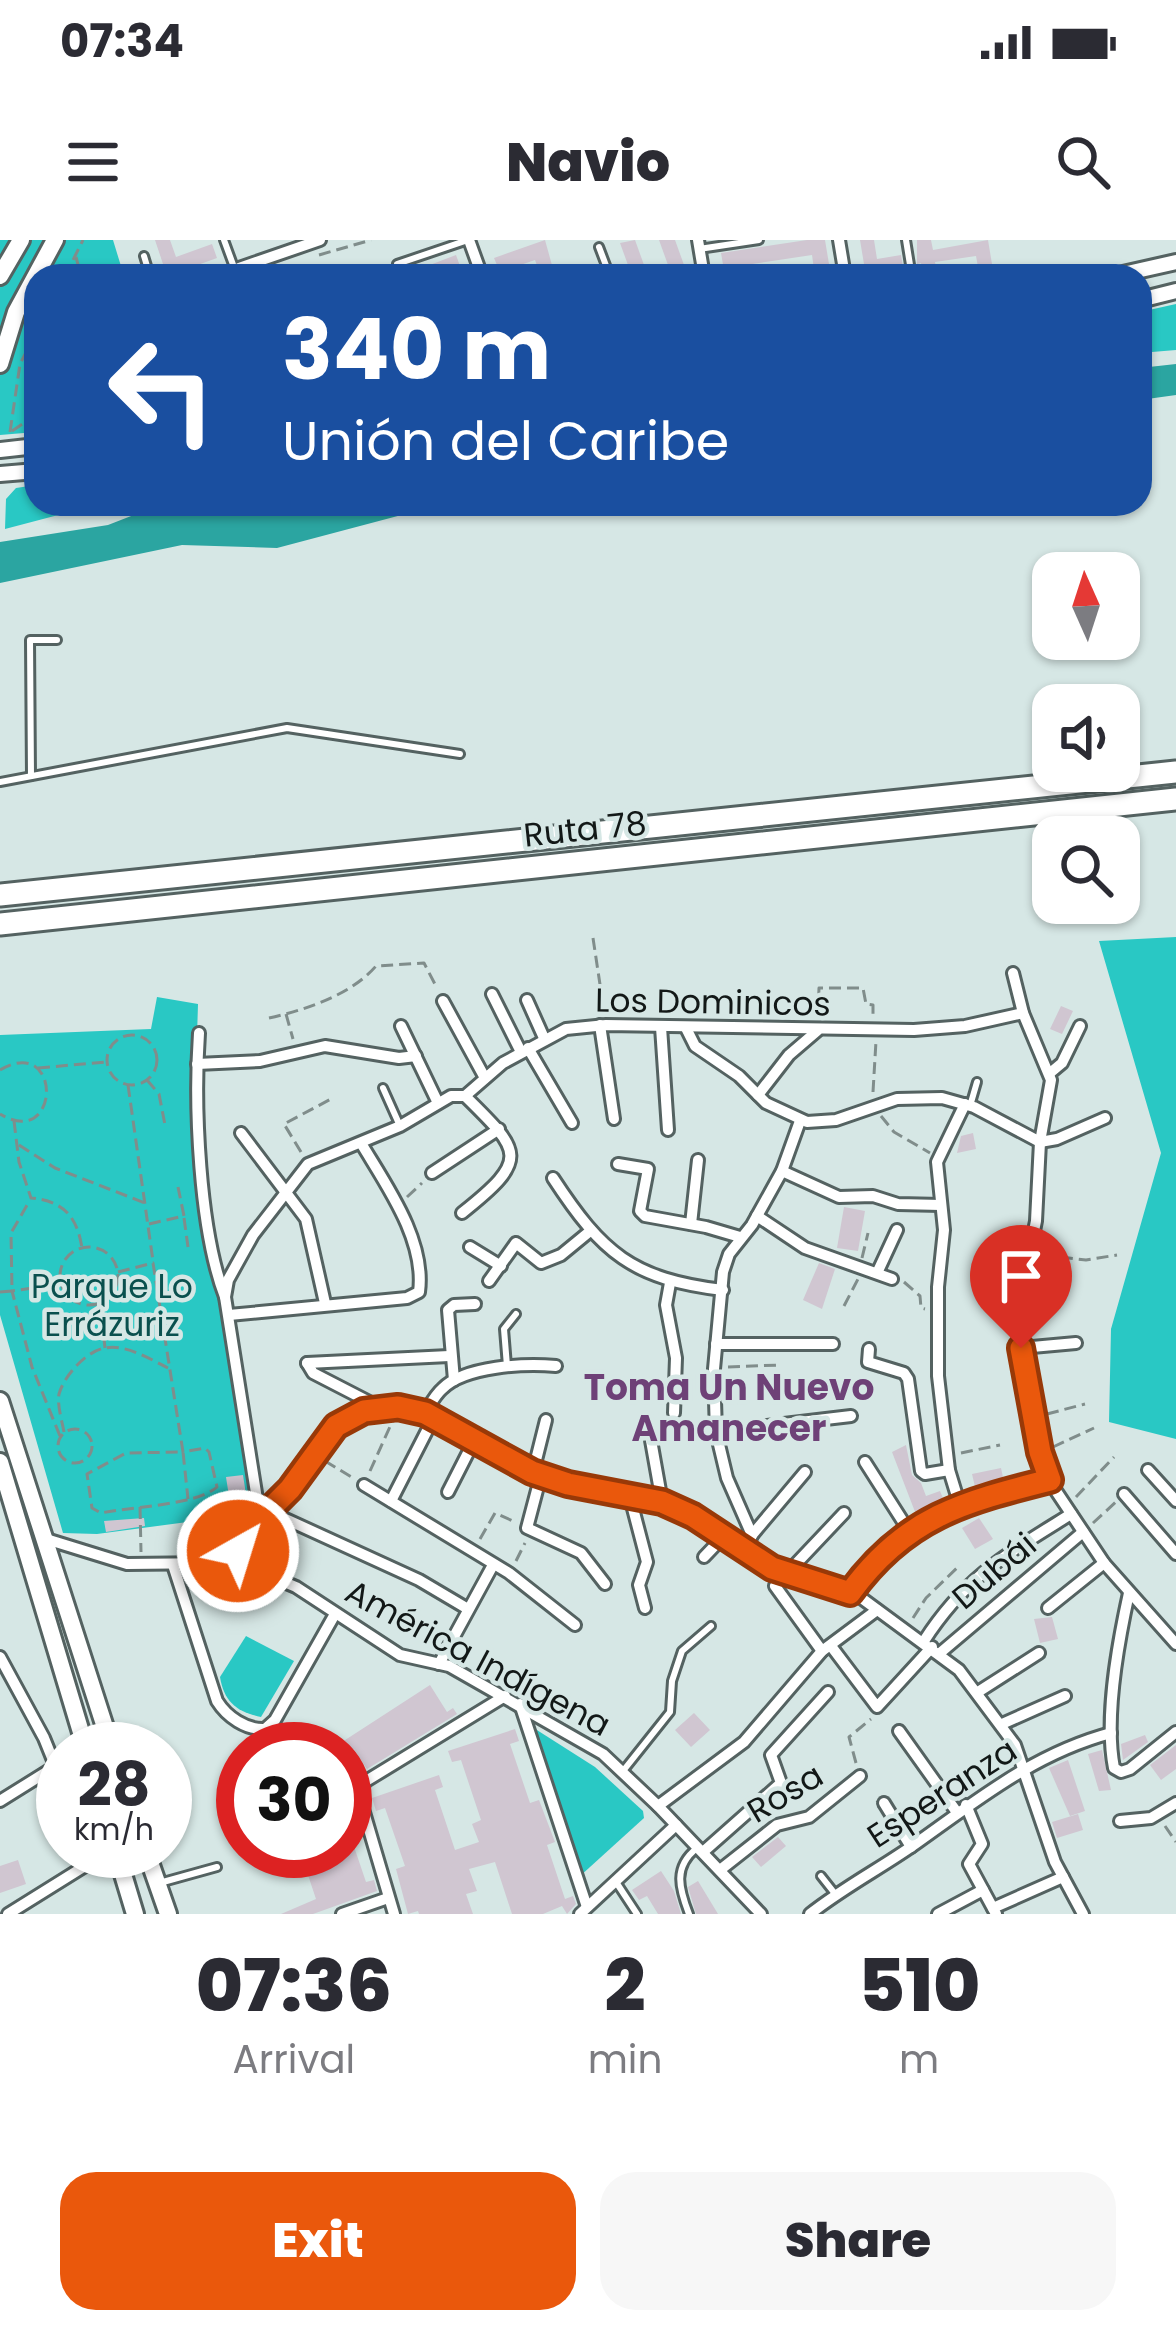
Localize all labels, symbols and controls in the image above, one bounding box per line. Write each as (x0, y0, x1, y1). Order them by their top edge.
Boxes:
text: 07:34 (60, 10, 184, 73)
text: Navio (506, 124, 670, 200)
icon: menu (60, 129, 126, 195)
icon: search (1050, 129, 1116, 195)
text: 340 m (282, 291, 551, 408)
icon: left (84, 312, 240, 468)
text: Unión del Caribe (282, 403, 729, 479)
north arrow (1032, 552, 1140, 660)
map controls (1032, 552, 1140, 924)
button: sound (1032, 684, 1140, 792)
street label: Ruta 78 (521, 799, 649, 859)
button: search (1032, 816, 1140, 924)
street label: Los Dominicos (595, 976, 831, 1028)
pin (970, 1225, 1072, 1348)
icon: arrive (988, 1243, 1054, 1309)
park label: Parque Lo Errázuriz (31, 1263, 193, 1348)
district label: Toma Un Nuevo Amanecer (584, 1362, 874, 1454)
position arrow (175, 1488, 301, 1614)
street label: Dubái (942, 1522, 1046, 1620)
street label: América Indígena (337, 1568, 619, 1748)
speed limit sign: 30 (216, 1722, 372, 1878)
street label: Esperanza (858, 1727, 1026, 1859)
text: 28 (77, 1743, 151, 1827)
street label: Rosa (738, 1752, 832, 1834)
text: km/h (74, 1808, 154, 1851)
text: 07:36 (196, 1935, 392, 2036)
text: 2 (605, 1935, 645, 2036)
text: 510 (858, 1935, 980, 2036)
text: Arrival (232, 2032, 355, 2087)
text: min (588, 2032, 662, 2087)
text: m (899, 2032, 939, 2087)
button: Exit (60, 2172, 576, 2310)
button: Share (600, 2172, 1116, 2310)

